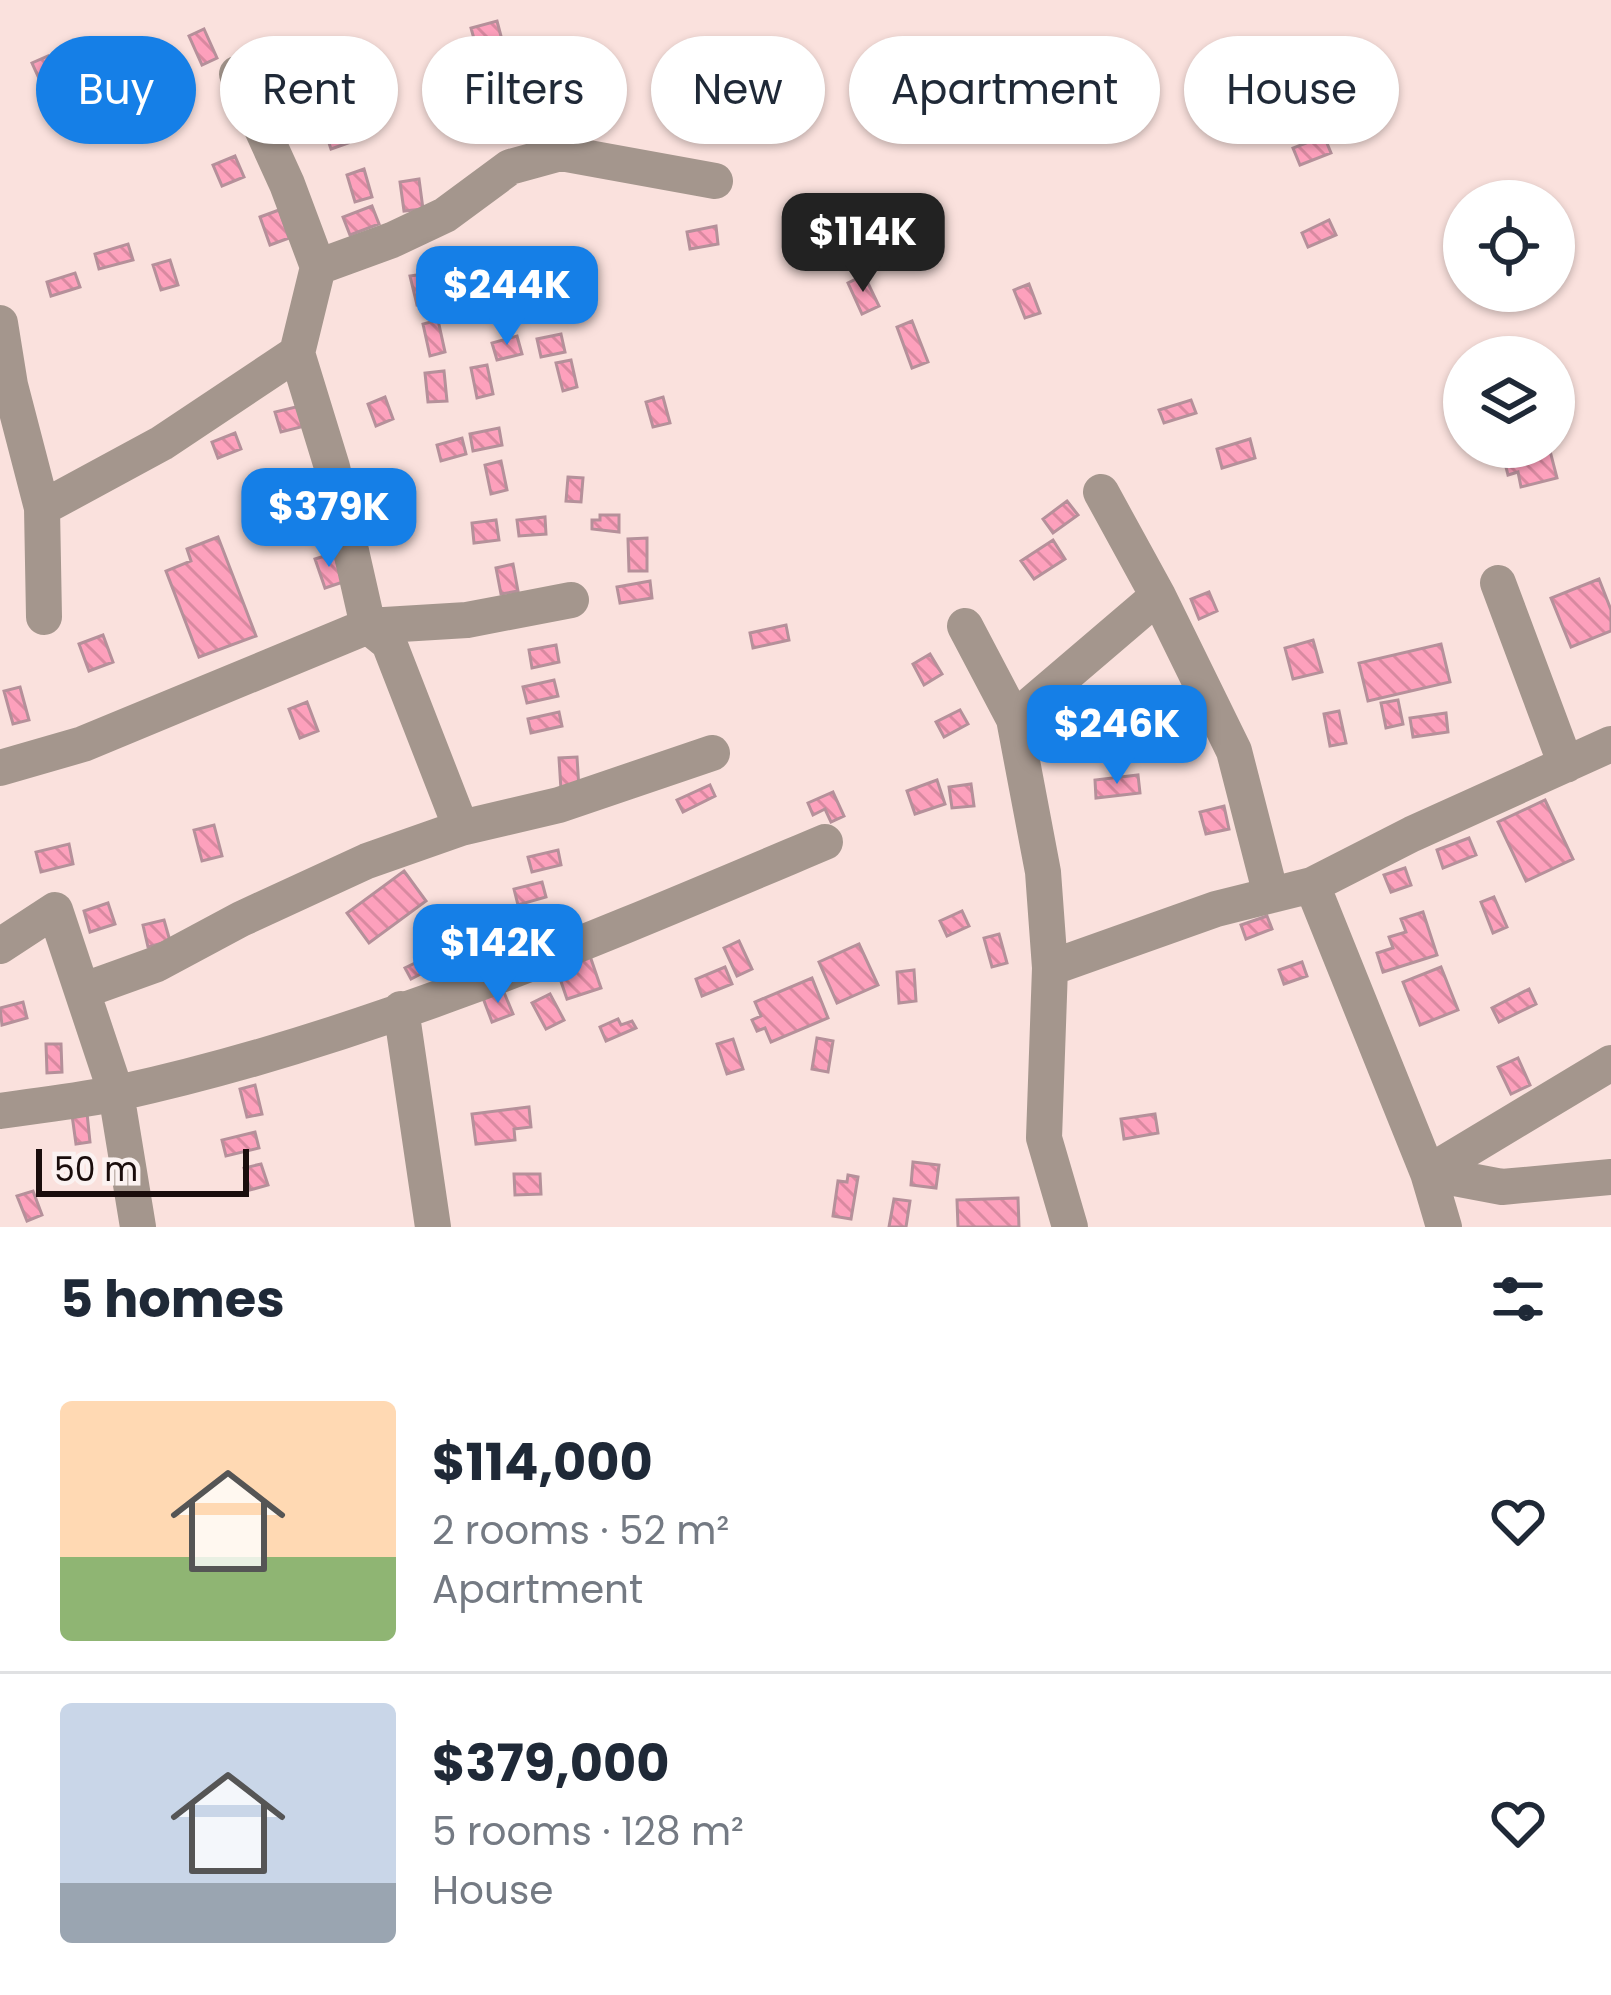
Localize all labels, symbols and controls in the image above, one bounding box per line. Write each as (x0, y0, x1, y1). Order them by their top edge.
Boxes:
chip: Buy (36, 36, 196, 144)
chip: Rent (220, 36, 398, 144)
chip: Filters (422, 36, 627, 144)
chip: New (651, 36, 825, 144)
chip: Apartment (849, 36, 1160, 144)
chip: House (1184, 36, 1399, 144)
map controls (1443, 180, 1575, 468)
button: locate (1443, 180, 1575, 312)
pin: $114K (779, 193, 947, 295)
text: $114K (809, 204, 917, 259)
pin: $244K (423, 246, 591, 348)
text: $244K (443, 257, 571, 312)
button: layers (1443, 336, 1575, 468)
pin: $379K (245, 468, 413, 570)
text: $379K (268, 479, 390, 534)
pin: $246K (1033, 685, 1201, 787)
text: $246K (1054, 696, 1180, 751)
pin: $142K (414, 904, 582, 1006)
text: $142K (440, 915, 556, 970)
scale bar (36, 1143, 249, 1196)
text: 50 m (54, 1146, 138, 1193)
text: 5 homes (60, 1263, 285, 1335)
icon: filters (1485, 1266, 1551, 1332)
text: $114,000 (432, 1426, 653, 1498)
icon: home (156, 1449, 300, 1593)
icon: heart (1485, 1488, 1551, 1554)
text: 2 rooms · 52 m² (432, 1503, 729, 1558)
text: Apartment (432, 1562, 643, 1617)
text: $379,000 (432, 1727, 669, 1799)
icon: home (156, 1751, 300, 1895)
icon: heart (1485, 1790, 1551, 1856)
text: 5 rooms · 128 m² (432, 1804, 744, 1859)
text: House (432, 1863, 553, 1918)

